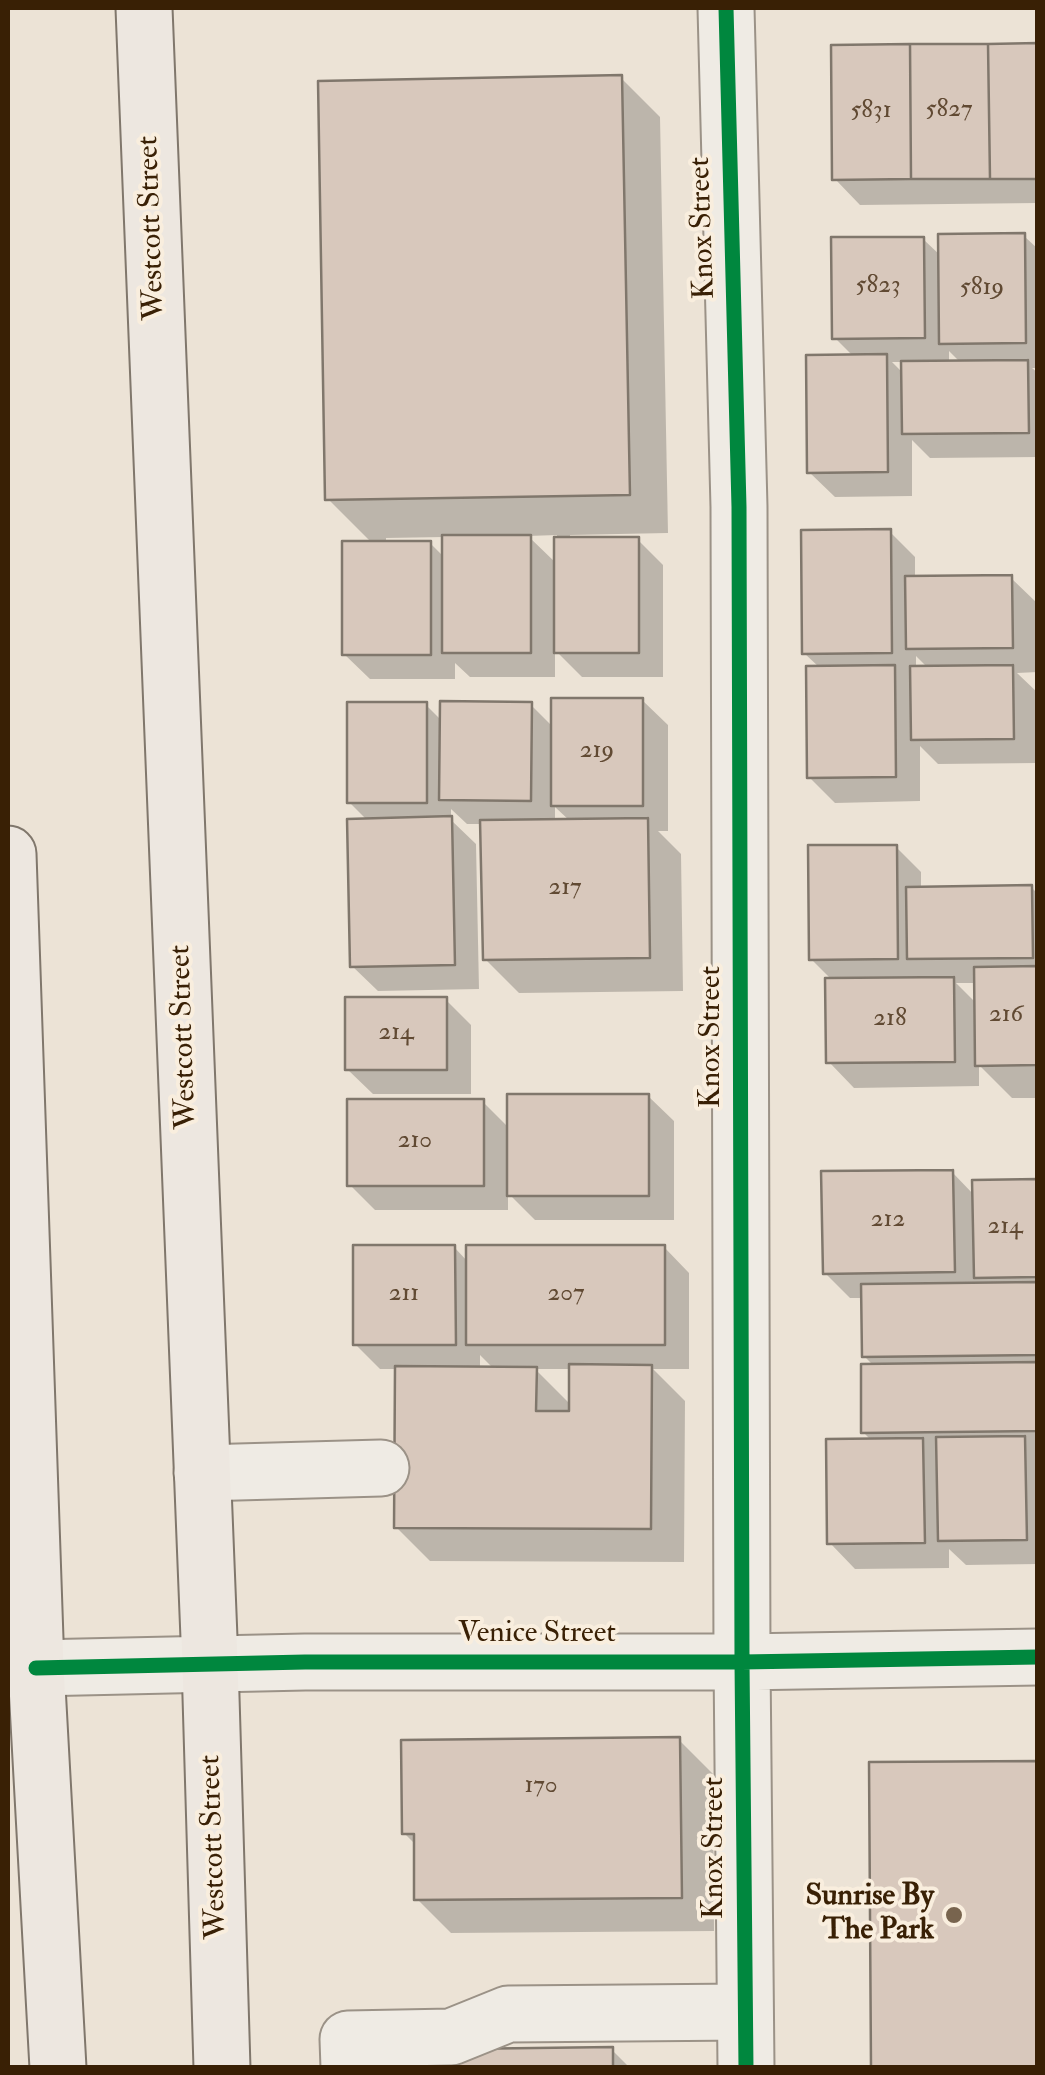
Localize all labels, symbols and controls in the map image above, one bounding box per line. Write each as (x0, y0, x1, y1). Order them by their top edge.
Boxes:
house number: 5827 (926, 96, 972, 126)
house number: 5831 (850, 97, 892, 127)
street label: Westcott Street (132, 135, 174, 321)
street label: Knox Street (684, 156, 724, 300)
house number: 5823 (856, 272, 900, 302)
house number: 5819 (960, 274, 1004, 304)
house number: 219 (580, 737, 614, 767)
house number: 217 (548, 874, 582, 904)
street label: Westcott Street (164, 944, 206, 1130)
street label: Knox Street (695, 966, 731, 1108)
house number: 216 (989, 1001, 1023, 1031)
house number: 218 (873, 1005, 907, 1035)
house number: 214 (378, 1019, 414, 1049)
house number: 210 (398, 1127, 432, 1157)
house number: 212 (871, 1206, 905, 1236)
house number: 214 (987, 1213, 1023, 1243)
house number: 211 (389, 1280, 419, 1310)
house number: 207 (548, 1280, 584, 1310)
street label: Venice Street (458, 1617, 616, 1653)
street label: Westcott Street (194, 1754, 236, 1940)
house number: 170 (524, 1772, 558, 1802)
street label: Knox Street (698, 1777, 734, 1919)
place label: Sunrise By The Park (805, 1880, 934, 1950)
marker: Sunrise By The Park (943, 1904, 965, 1926)

